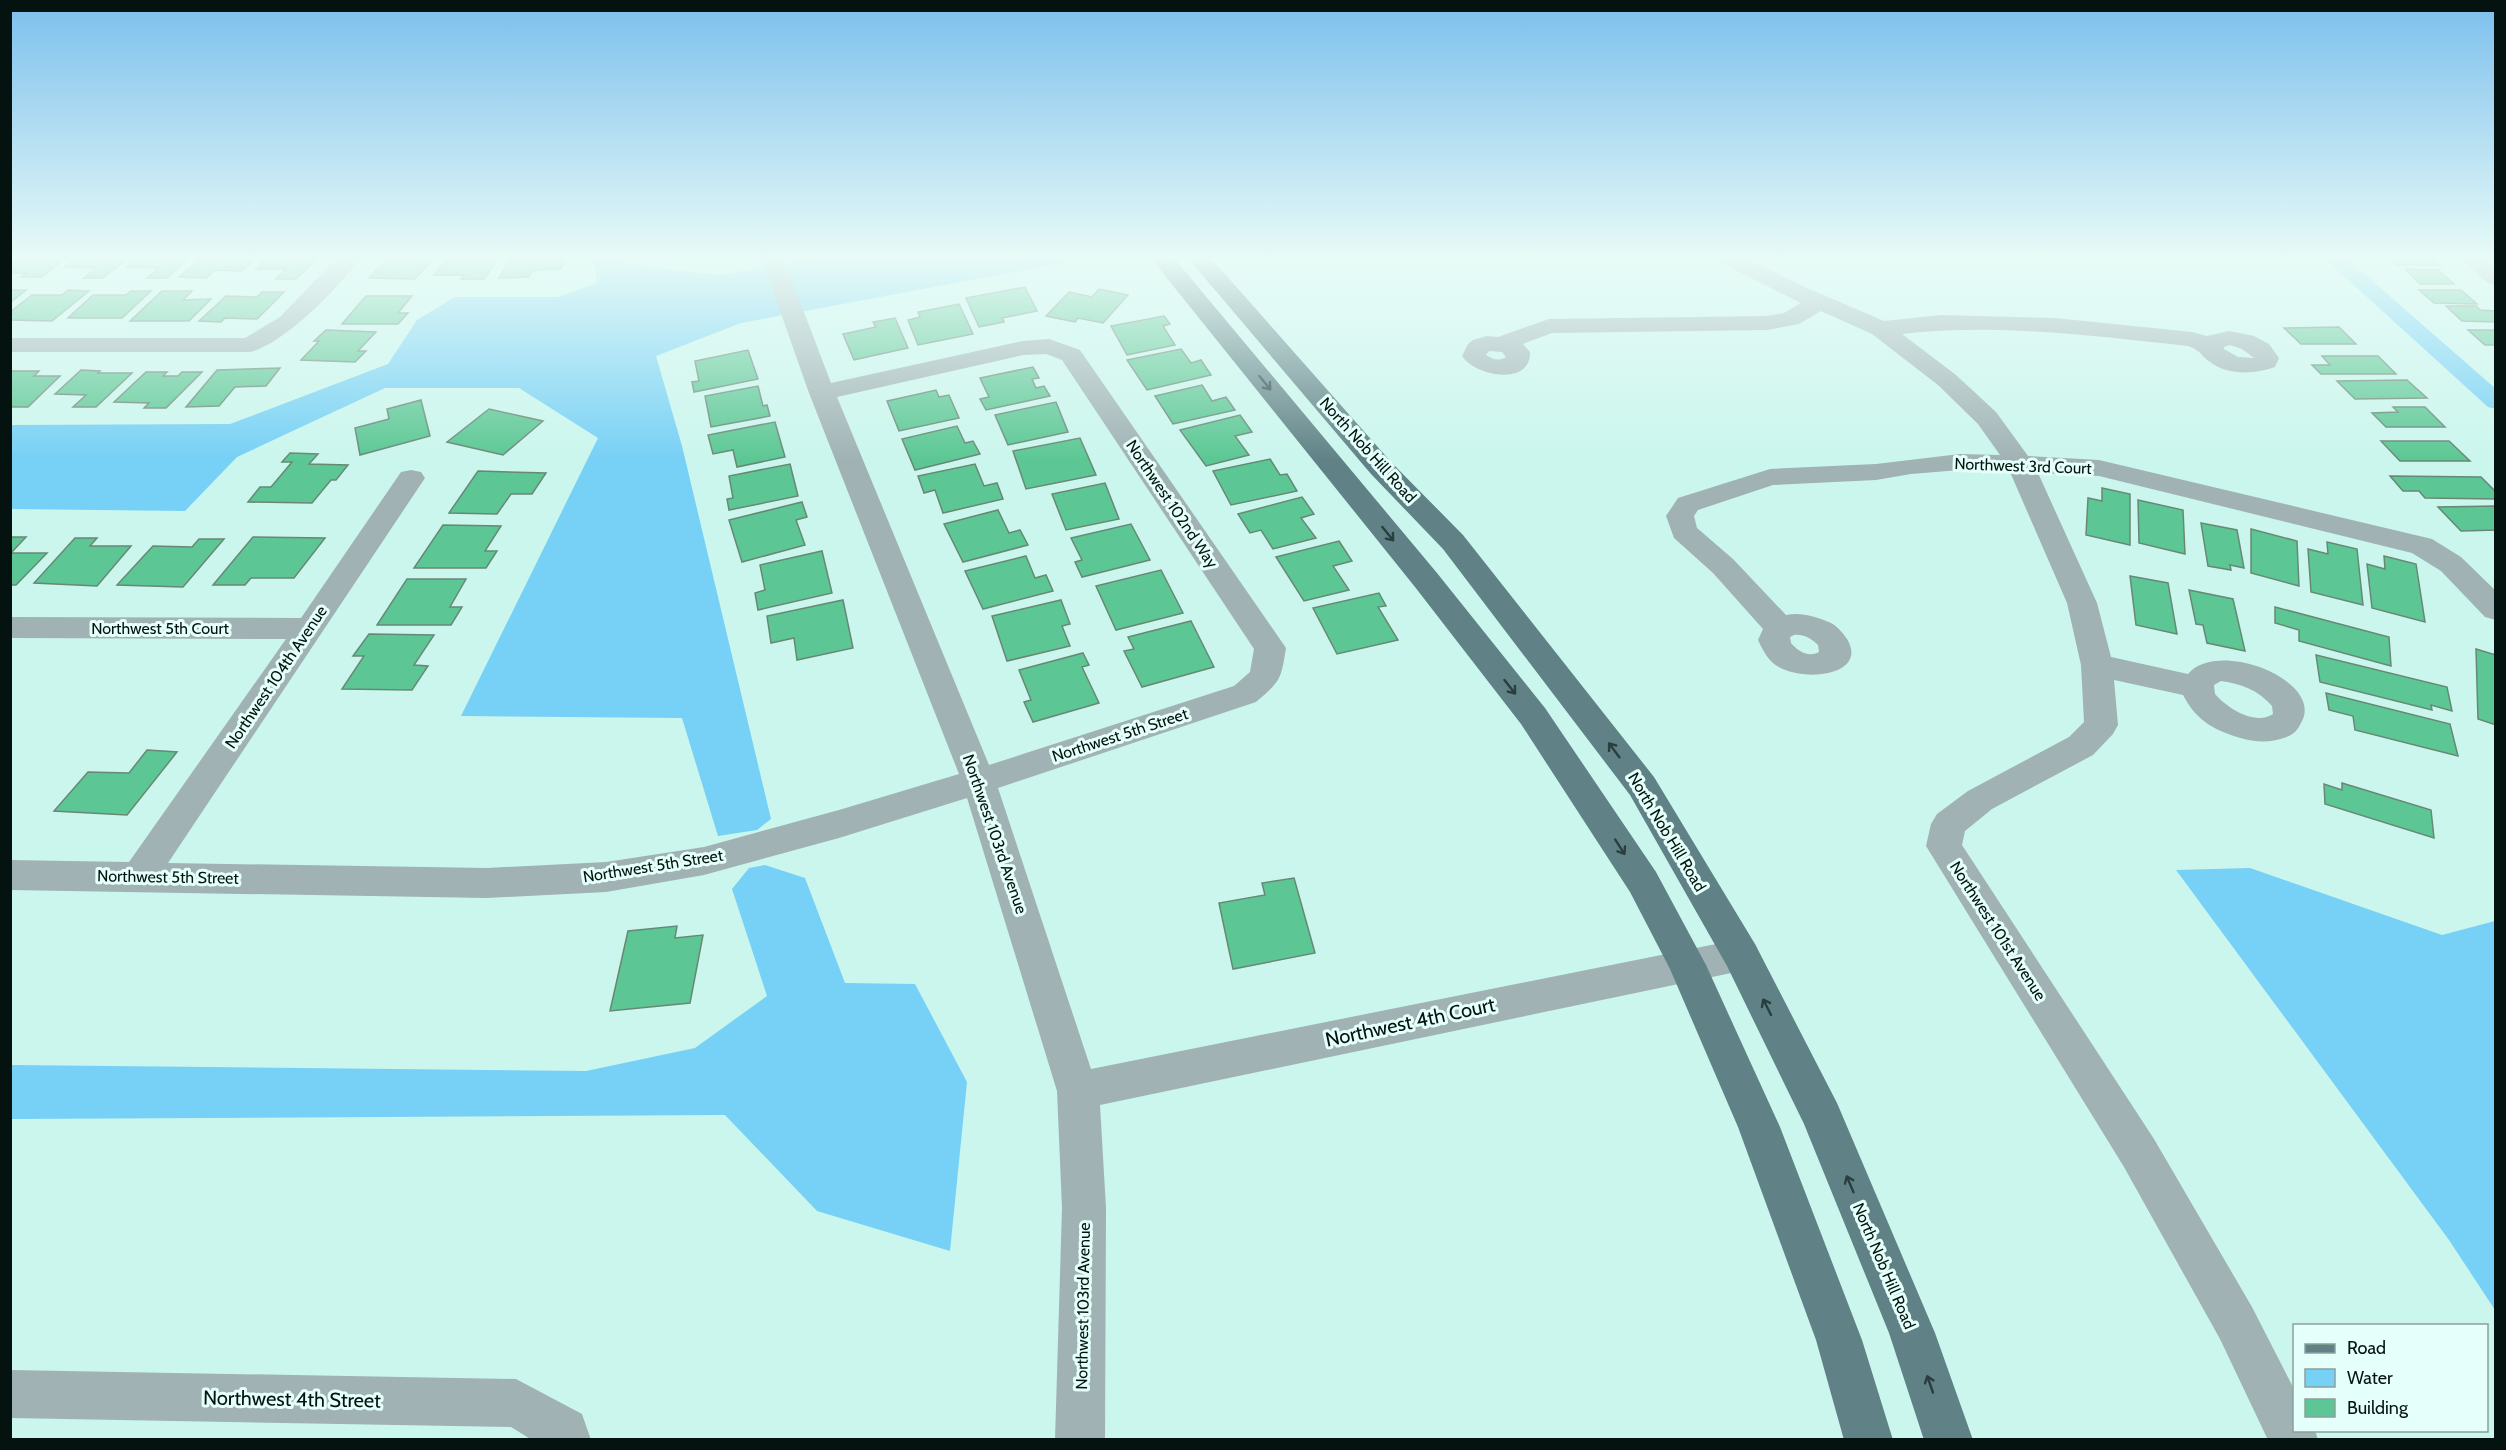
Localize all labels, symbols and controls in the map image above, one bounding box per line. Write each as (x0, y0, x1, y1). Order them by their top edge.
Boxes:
one-way arrow (1258, 375, 1271, 391)
street label: North Nob Hill Road (1316, 393, 1420, 507)
street label: Northwest 102nd Way (1122, 436, 1222, 572)
street label: Northwest 3rd Court (1954, 454, 2093, 478)
one-way arrow (1382, 526, 1395, 542)
street label: Northwest 104th Avenue (221, 602, 331, 752)
street label: Northwest 5th Court (91, 619, 229, 638)
one-way arrow (1504, 678, 1517, 694)
street label: Northwest 5th Street (1050, 704, 1191, 766)
one-way arrow (1607, 742, 1620, 758)
street label: Northwest 103rd Avenue (959, 752, 1031, 916)
street label: North Nob Hill Road (1624, 769, 1710, 895)
one-way arrow (1614, 839, 1626, 855)
street label: Northwest 5th Street (582, 845, 725, 886)
street label: Northwest 101st Avenue (1946, 858, 2050, 1004)
street label: Northwest 5th Street (97, 866, 240, 888)
street label: Northwest 4th Court (1323, 992, 1497, 1052)
one-way arrow (1761, 999, 1773, 1016)
one-way arrow (1844, 1175, 1855, 1193)
street label: North Nob Hill Road (1849, 1200, 1919, 1332)
street label: Northwest 103rd Avenue (1072, 1222, 1094, 1390)
legend (2293, 1324, 2488, 1432)
text: Road (2347, 1337, 2386, 1359)
text: Water (2347, 1367, 2393, 1389)
one-way arrow (1923, 1375, 1934, 1394)
street label: Northwest 4th Street (203, 1385, 381, 1413)
text: Building (2347, 1397, 2409, 1419)

